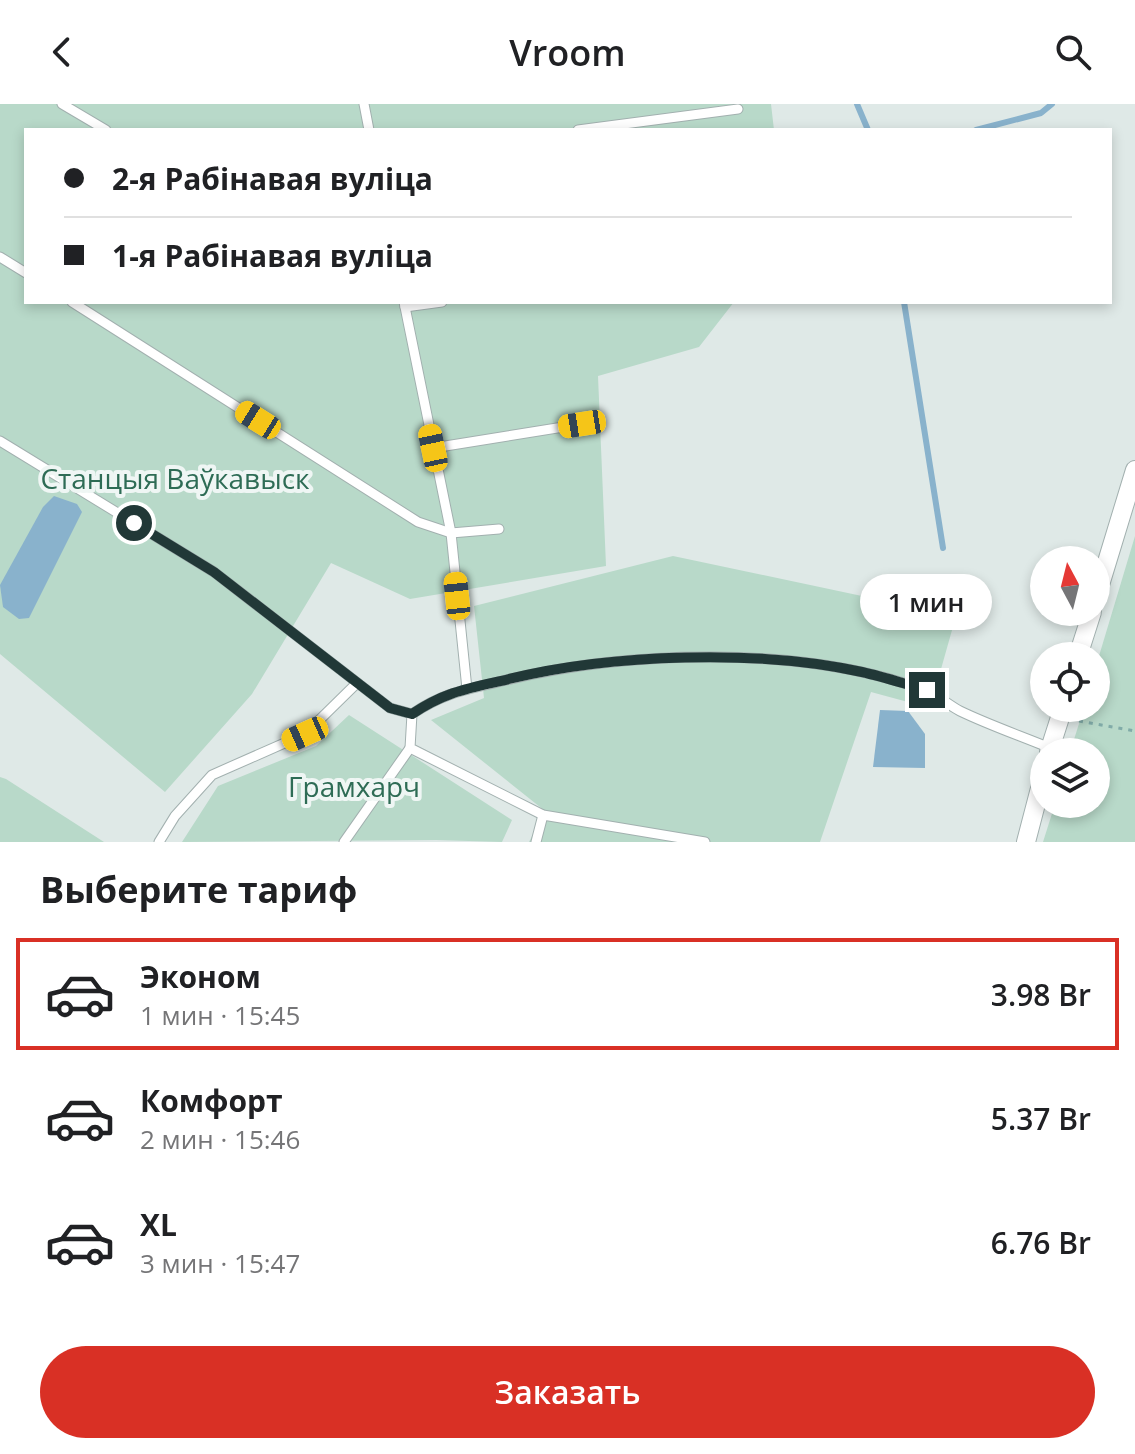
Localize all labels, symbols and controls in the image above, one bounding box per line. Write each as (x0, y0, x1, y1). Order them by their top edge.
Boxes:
text: Vroom (509, 28, 626, 77)
icon: back (40, 30, 84, 74)
icon: search (1051, 30, 1095, 74)
text: 2-я Рабінавая вуліца (112, 158, 433, 199)
text: 1-я Рабінавая вуліца (112, 235, 433, 276)
car (231, 397, 285, 443)
car (556, 408, 608, 440)
car (416, 422, 450, 474)
park label: Станцыя Ваўкавыск (40, 459, 310, 497)
route start (116, 505, 152, 541)
north arrow (1030, 546, 1110, 626)
map controls (1030, 546, 1110, 818)
car (443, 571, 471, 621)
callout: 1 мин (861, 574, 993, 630)
text: 1 мин (888, 584, 964, 620)
button: locate (1030, 642, 1110, 722)
route end (909, 672, 945, 708)
car (278, 713, 332, 755)
button: layers (1030, 738, 1110, 818)
park label: Грамхарч (288, 767, 420, 805)
text: Выберите тариф (40, 865, 357, 914)
text: Эконом (140, 956, 261, 997)
icon: car (44, 958, 116, 1030)
text: 3.98 Br (991, 974, 1091, 1015)
text: 1 мин · 15:45 (140, 997, 300, 1033)
text: Комфорт (140, 1080, 283, 1121)
icon: car (44, 1082, 116, 1154)
text: 5.37 Br (991, 1098, 1091, 1139)
text: 2 мин · 15:46 (140, 1121, 300, 1157)
text: XL (140, 1204, 177, 1245)
icon: car (44, 1206, 116, 1278)
text: 6.76 Br (991, 1222, 1091, 1263)
text: 3 мин · 15:47 (140, 1245, 300, 1281)
button: Заказать (40, 1346, 1095, 1438)

